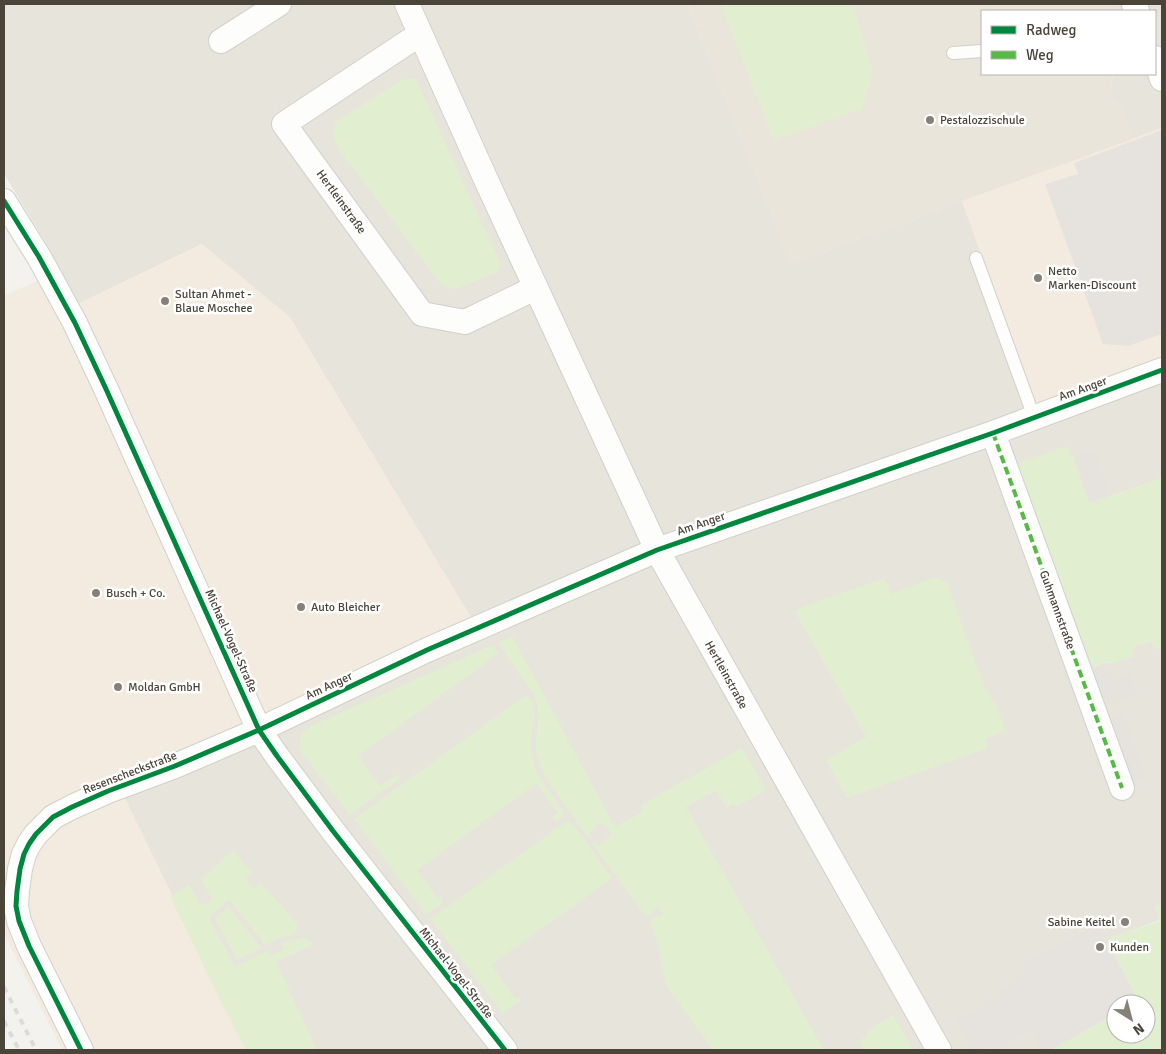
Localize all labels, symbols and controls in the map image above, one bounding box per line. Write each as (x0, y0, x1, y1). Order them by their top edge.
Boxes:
legend (981, 10, 1156, 75)
text: Radweg (1026, 21, 1077, 39)
text: Weg (1026, 46, 1054, 64)
place label: Pestalozzischule (940, 113, 1025, 128)
marker: Pestalozzischule (924, 114, 936, 126)
street label: Hertleinstraße (313, 167, 369, 237)
place label: Netto Marken-Discount (1048, 264, 1136, 293)
marker: Netto Marken-Discount (1032, 272, 1044, 284)
place label: Sultan Ahmet - Blaue Moschee (175, 287, 252, 316)
marker: Sultan Ahmet - Blaue Moschee (159, 295, 171, 307)
street label: Am Anger (1057, 373, 1110, 405)
street label: Am Anger (675, 509, 728, 539)
street label: Guhmannstraße (1036, 568, 1078, 652)
place label: Busch + Co. (106, 586, 165, 601)
marker: Busch + Co. (90, 587, 102, 599)
street label: Michael-Vogel-Straße (201, 587, 261, 695)
place label: Auto Bleicher (311, 600, 381, 615)
marker: Auto Bleicher (295, 601, 307, 613)
street label: Hertleinstraße (701, 638, 751, 712)
street label: Am Anger (303, 668, 355, 703)
place label: Moldan GmbH (128, 680, 201, 695)
marker: Moldan GmbH (112, 681, 124, 693)
street label: Resenscheckstraße (81, 748, 179, 798)
place label: Sabine Keitel (1048, 915, 1115, 930)
marker: Sabine Keitel (1119, 916, 1131, 928)
street label: Michael-Vogel-Straße (416, 924, 496, 1022)
place label: Kunden (1110, 940, 1149, 955)
marker: Kunden (1094, 941, 1106, 953)
north arrow (1106, 994, 1156, 1044)
text: N (1129, 1019, 1147, 1039)

